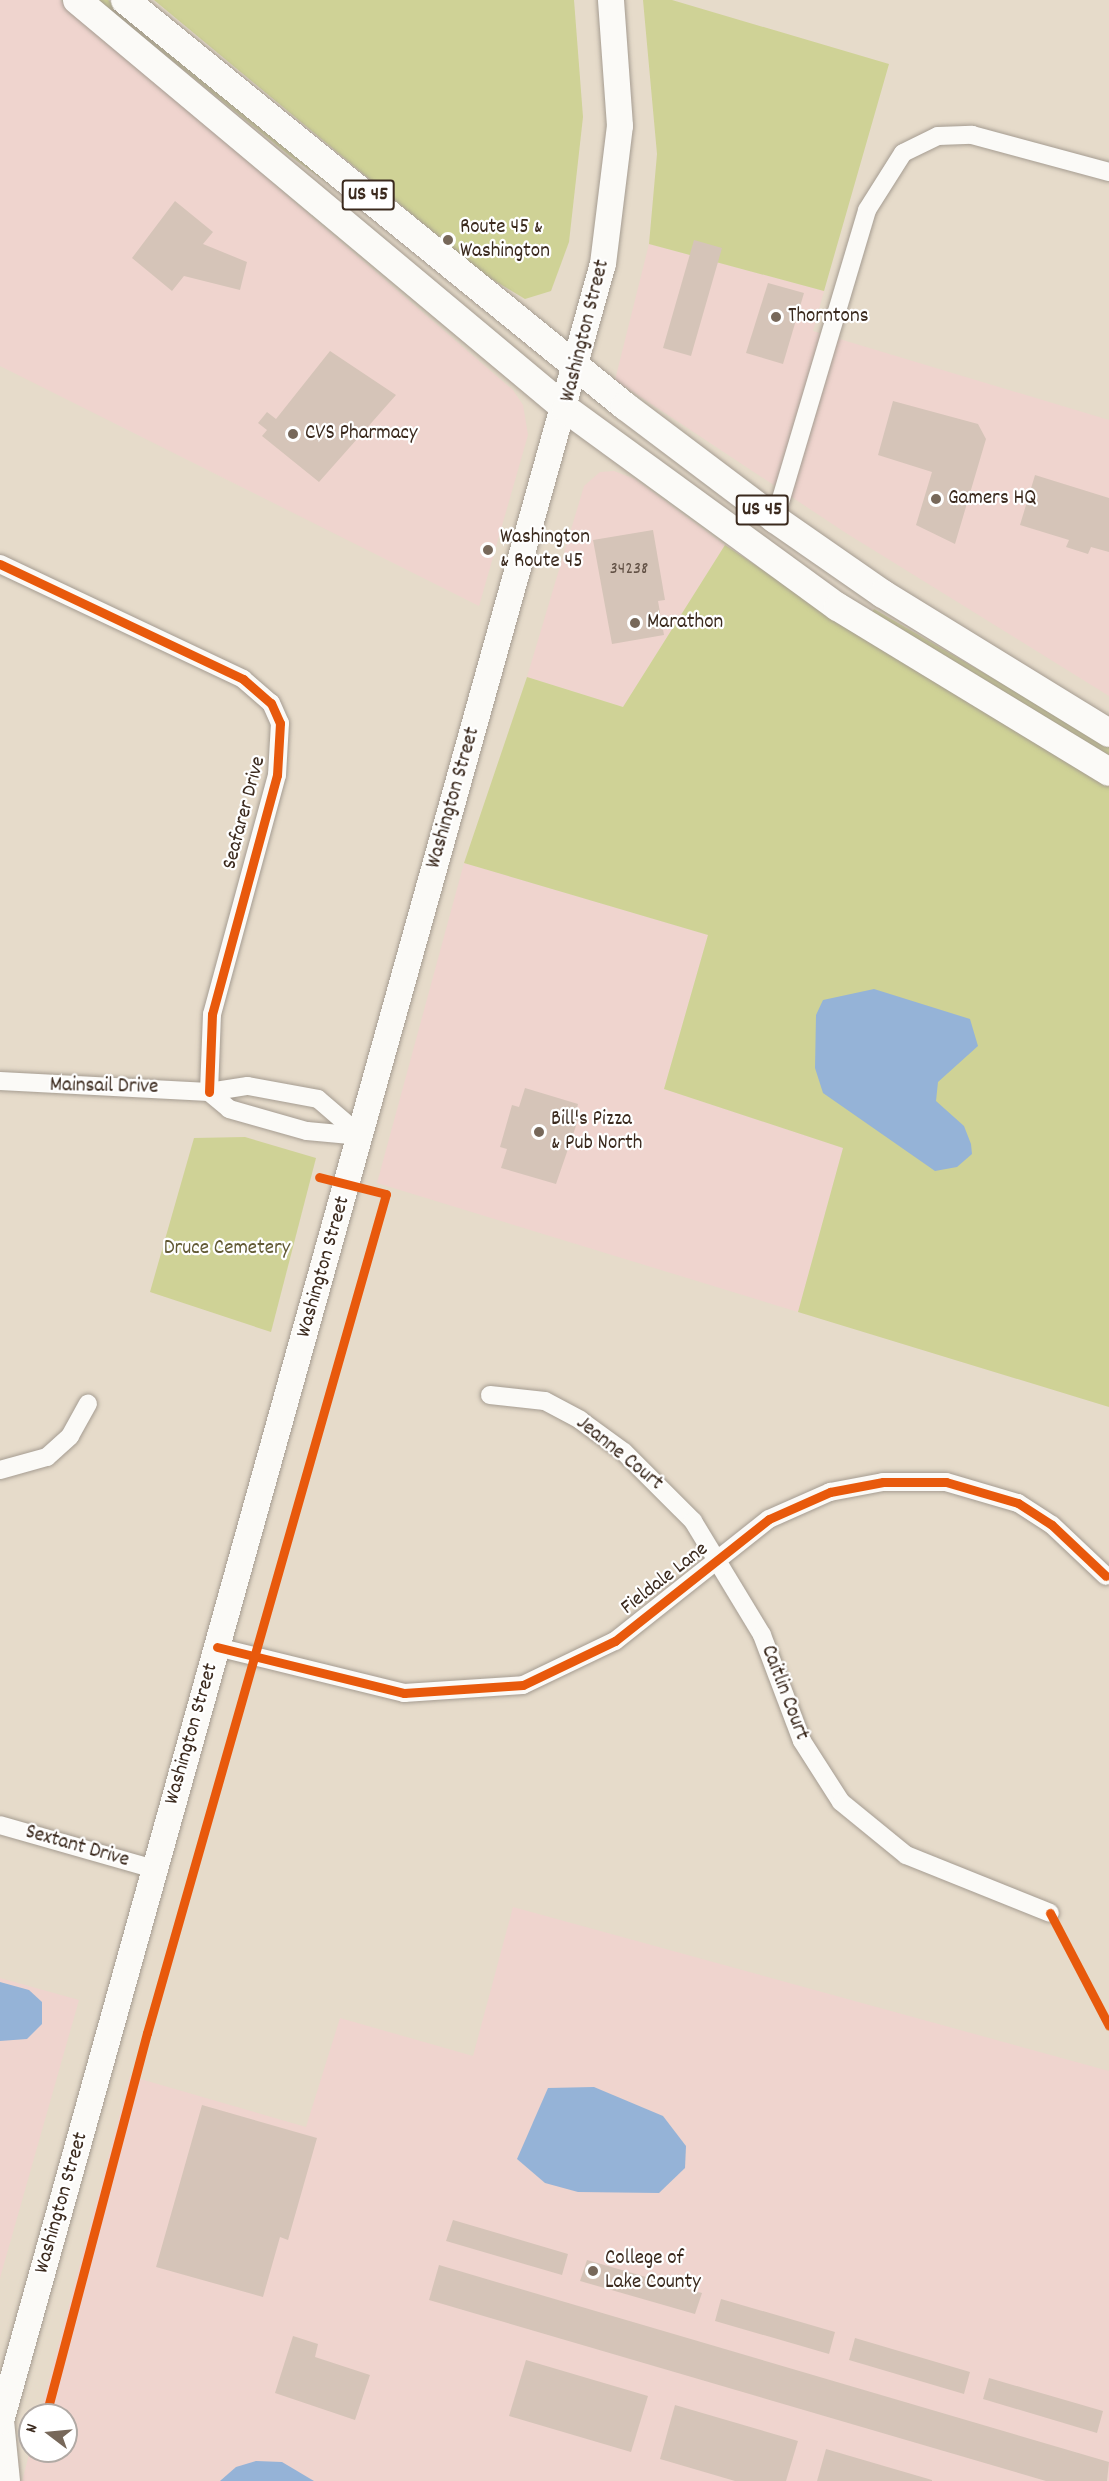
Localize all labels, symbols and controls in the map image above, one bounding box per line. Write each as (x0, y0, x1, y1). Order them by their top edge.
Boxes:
road number: US 45 (341, 178, 395, 212)
place label: Route 45 & Washington (460, 215, 550, 265)
marker: Route 45 & Washington (441, 233, 455, 247)
street label: Washington Street (556, 257, 616, 405)
place label: Thorntons (788, 304, 868, 330)
marker: Thorntons (769, 310, 783, 324)
place label: CVS Pharmacy (305, 421, 418, 447)
marker: CVS Pharmacy (286, 427, 300, 441)
place label: Gamers HQ (948, 486, 1037, 512)
marker: Gamers HQ (929, 492, 943, 506)
road number: US 45 (735, 493, 789, 527)
place label: Washington & Route 45 (500, 525, 590, 575)
marker: Washington & Route 45 (481, 543, 495, 557)
house number: 34238 (610, 559, 648, 581)
place label: Marathon (647, 610, 723, 636)
marker: Marathon (628, 616, 642, 630)
street label: Washington Street (422, 724, 486, 872)
street label: Seafarer Drive (218, 754, 272, 872)
street label: Mainsail Drive (50, 1073, 158, 1101)
place label: Bill's Pizza & Pub North (551, 1107, 642, 1157)
marker: Bill's Pizza & Pub North (532, 1125, 546, 1139)
street label: Washington Street (292, 1193, 356, 1341)
park label: Druce Cemetery (164, 1236, 290, 1262)
street label: Jeanne Court (570, 1411, 668, 1497)
street label: Fieldale Lane (616, 1537, 714, 1621)
street label: Caitlin Court (754, 1642, 814, 1744)
street label: Washington Street (160, 1660, 224, 1808)
street label: Sextant Drive (22, 1820, 132, 1874)
street label: Washington Street (30, 2129, 94, 2277)
place label: College of Lake County (605, 2246, 701, 2296)
marker: College of Lake County (586, 2264, 600, 2278)
north arrow (18, 2403, 78, 2463)
text: N (20, 2421, 44, 2435)

